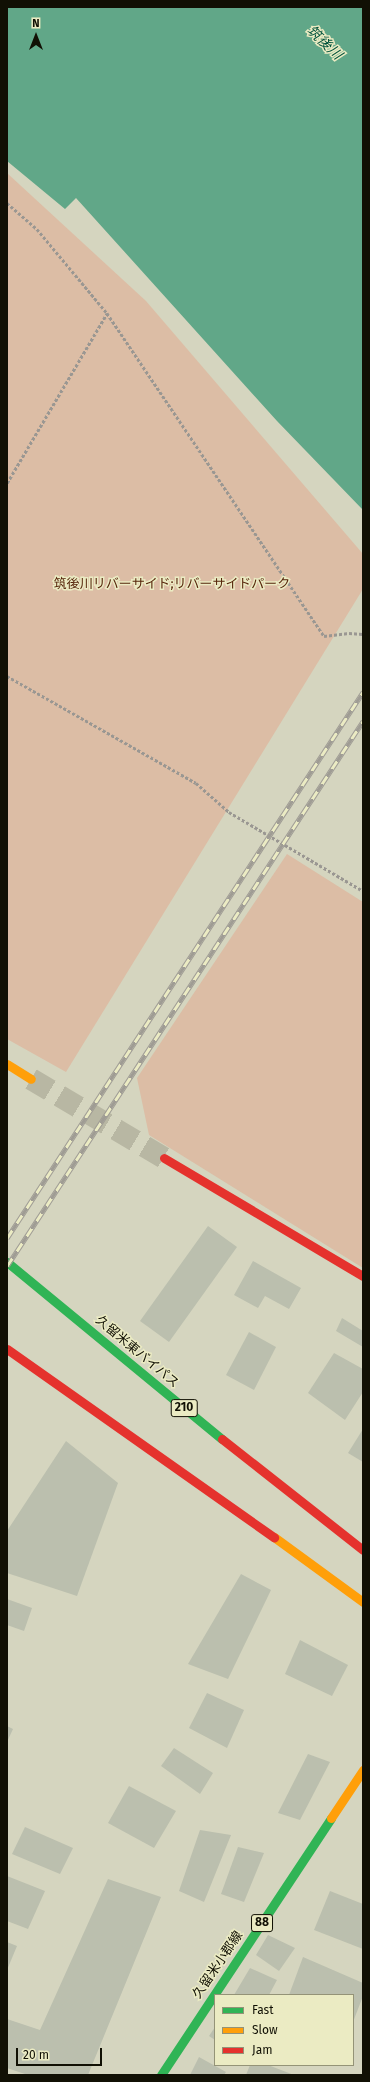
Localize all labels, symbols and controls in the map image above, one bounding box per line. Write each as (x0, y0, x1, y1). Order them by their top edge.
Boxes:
north arrow (16, 16, 56, 56)
text: N (32, 17, 40, 30)
water label: 筑後川 (303, 23, 345, 63)
park label: 筑後川リバーサイド;リバーサイドパーク (53, 576, 291, 592)
street label: 久留米東バイパス (92, 1313, 182, 1391)
road number: 210 (170, 1398, 198, 1418)
road number: 88 (251, 1913, 273, 1933)
street label: 久留米小郡線 (190, 1928, 246, 2002)
legend (214, 1994, 354, 2066)
text: Fast (252, 2003, 274, 2017)
text: Slow (252, 2023, 278, 2037)
scale bar (18, 2040, 104, 2066)
text: Jam (252, 2043, 272, 2057)
text: 20 m (23, 2048, 49, 2062)

